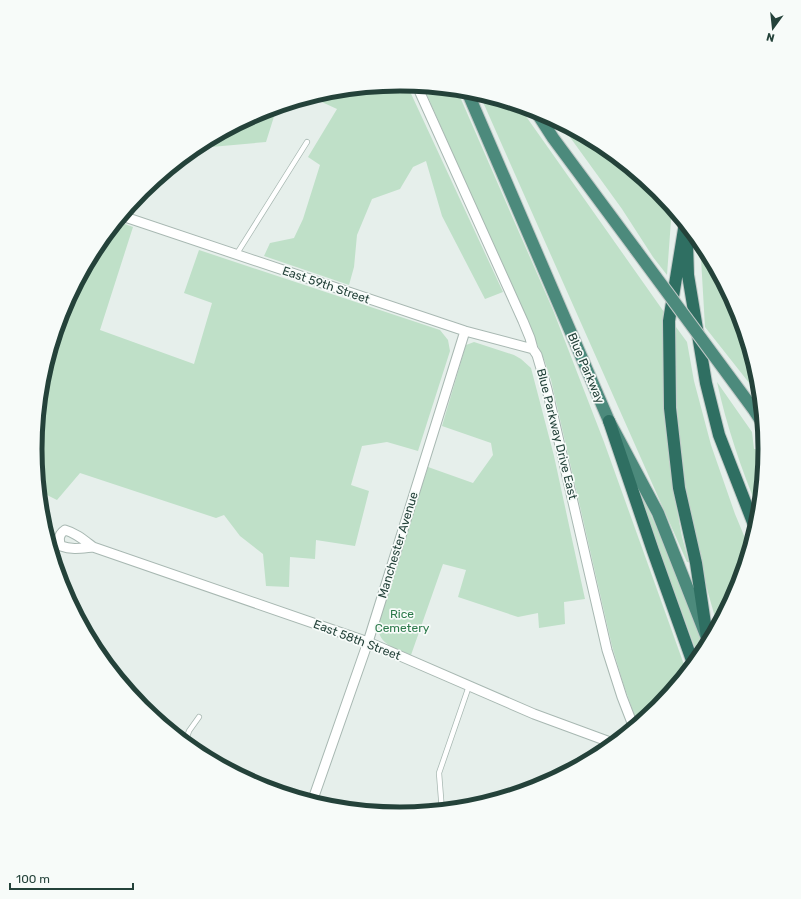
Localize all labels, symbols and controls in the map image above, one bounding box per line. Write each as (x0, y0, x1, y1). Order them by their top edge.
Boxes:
north arrow (753, 8, 793, 48)
text: N (765, 30, 776, 44)
street label: East 59th Street (280, 263, 372, 307)
street label: Blue Parkway (565, 331, 607, 406)
street label: Blue Parkway Drive East (534, 367, 580, 501)
street label: Manchester Avenue (375, 490, 421, 600)
park label: Rice Cemetery (375, 607, 430, 635)
street label: East 58th Street (312, 617, 403, 663)
scale bar (10, 865, 133, 891)
text: 100 m (16, 872, 50, 886)

